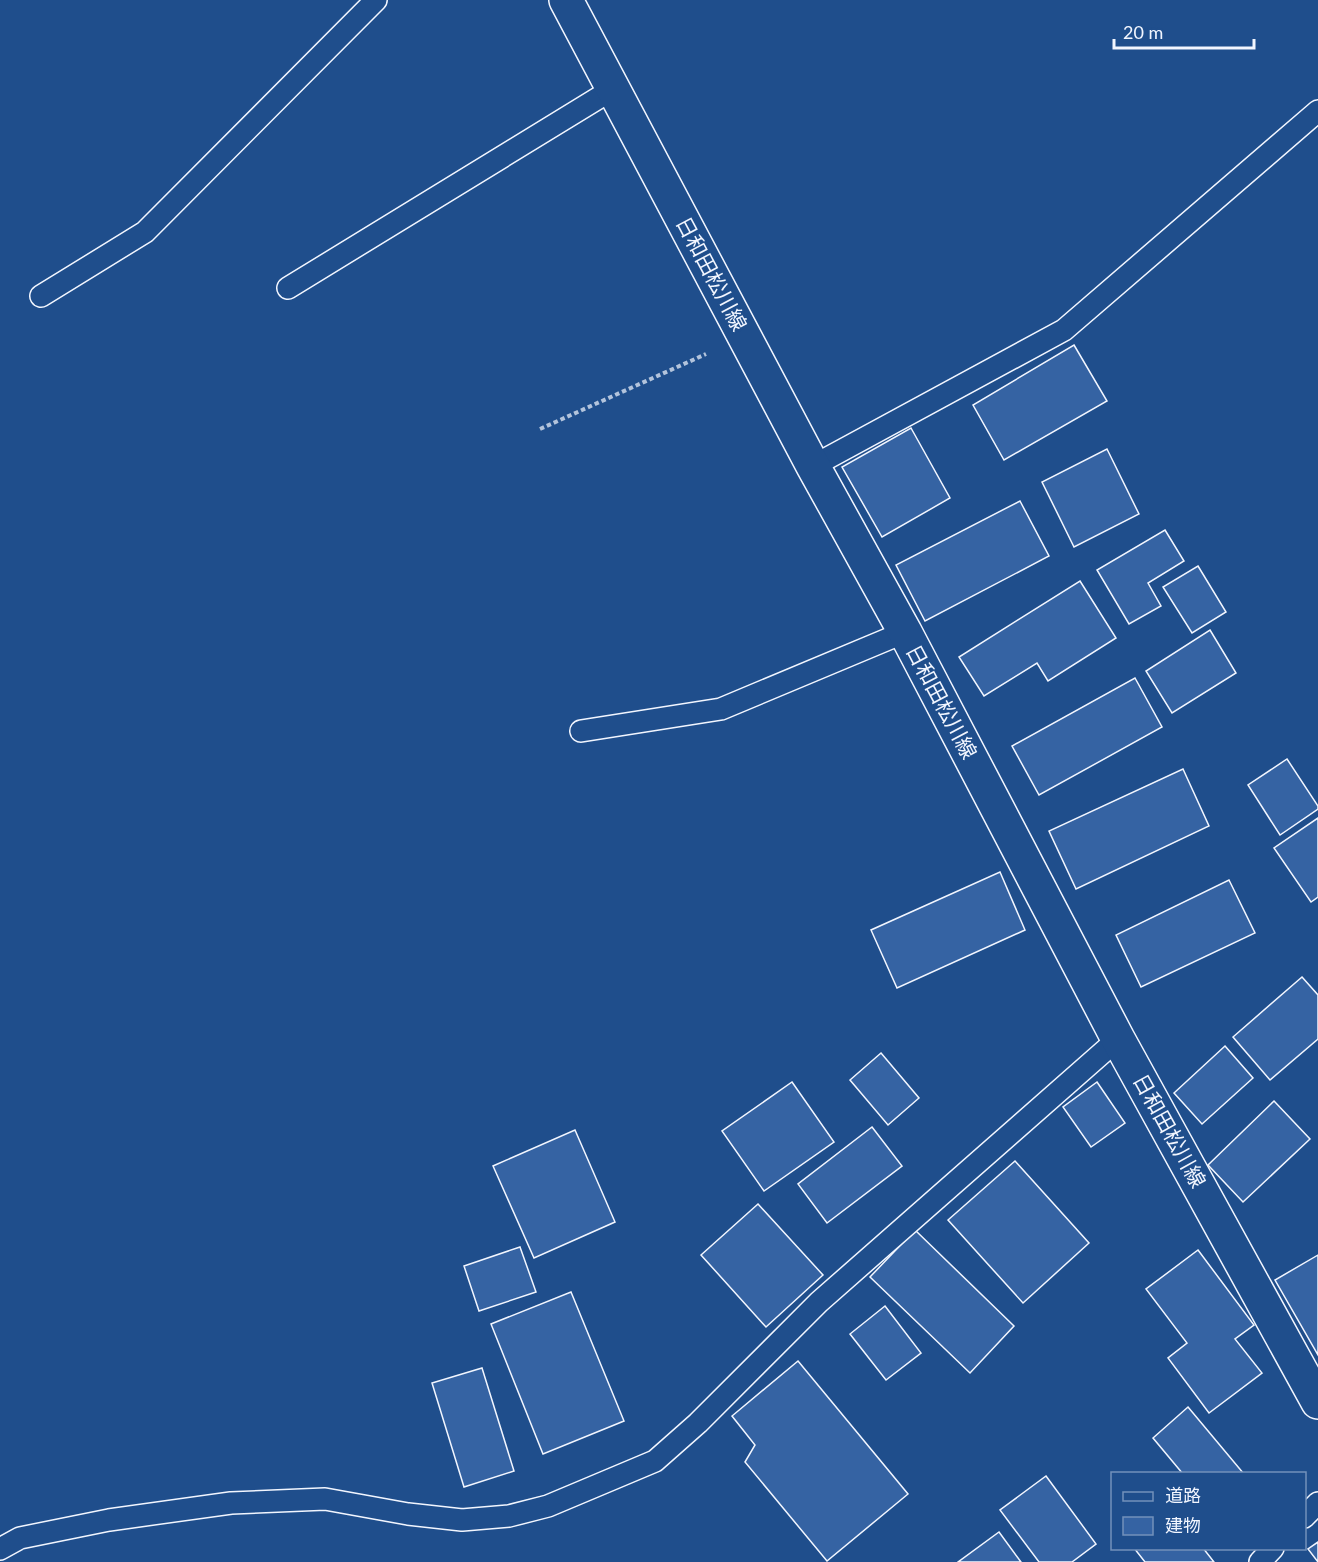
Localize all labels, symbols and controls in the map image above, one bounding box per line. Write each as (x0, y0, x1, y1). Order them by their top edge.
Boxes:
scale bar (1114, 12, 1254, 50)
text: 20 m (1123, 21, 1163, 43)
street label: 日和田松川線 (672, 212, 753, 335)
street label: 日和田松川線 (902, 640, 983, 763)
street label: 日和田松川線 (1129, 1069, 1212, 1191)
legend (1111, 1472, 1306, 1550)
text: 道路 (1165, 1484, 1201, 1506)
text: 建物 (1165, 1514, 1201, 1536)

